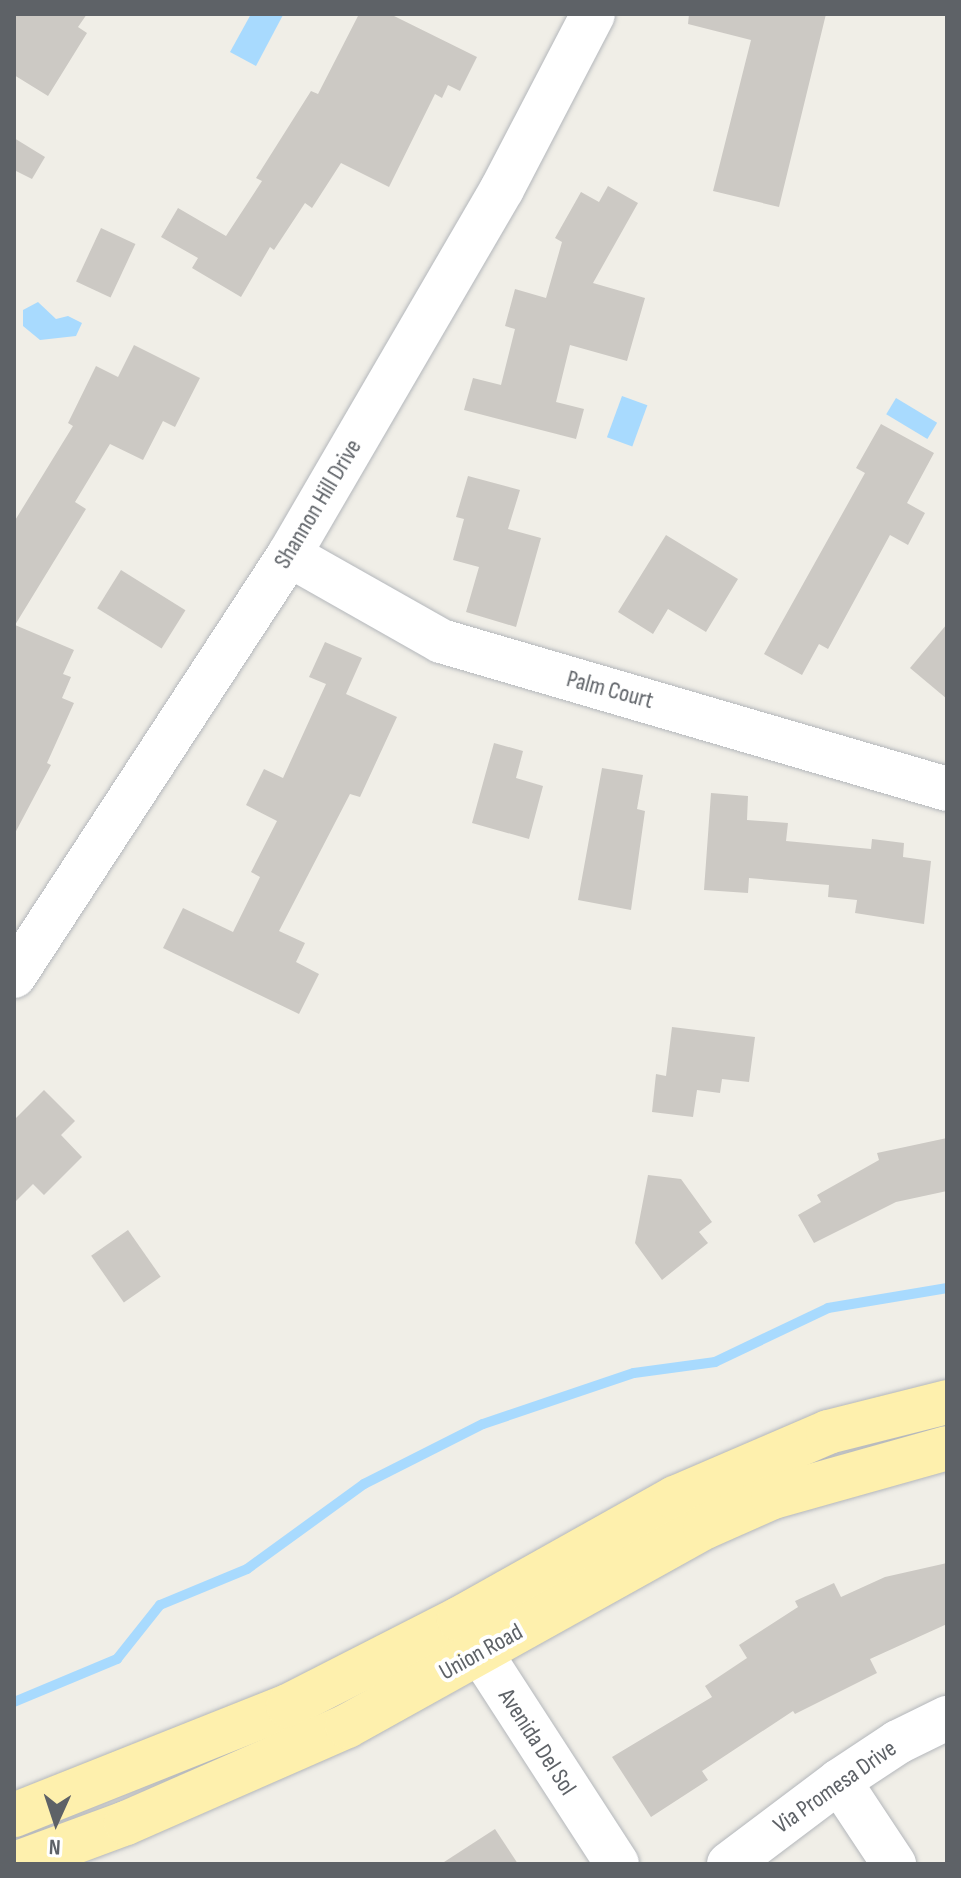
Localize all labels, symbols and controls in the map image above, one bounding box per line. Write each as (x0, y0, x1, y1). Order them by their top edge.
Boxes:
street label: Shannon Hill Drive (268, 434, 368, 574)
street label: Palm Court (563, 665, 657, 715)
street label: Union Road (434, 1617, 528, 1687)
street label: Avenida Del Sol (492, 1683, 582, 1801)
street label: Via Promesa Drive (768, 1734, 902, 1840)
north arrow (16, 1782, 96, 1862)
text: N (48, 1833, 61, 1860)

